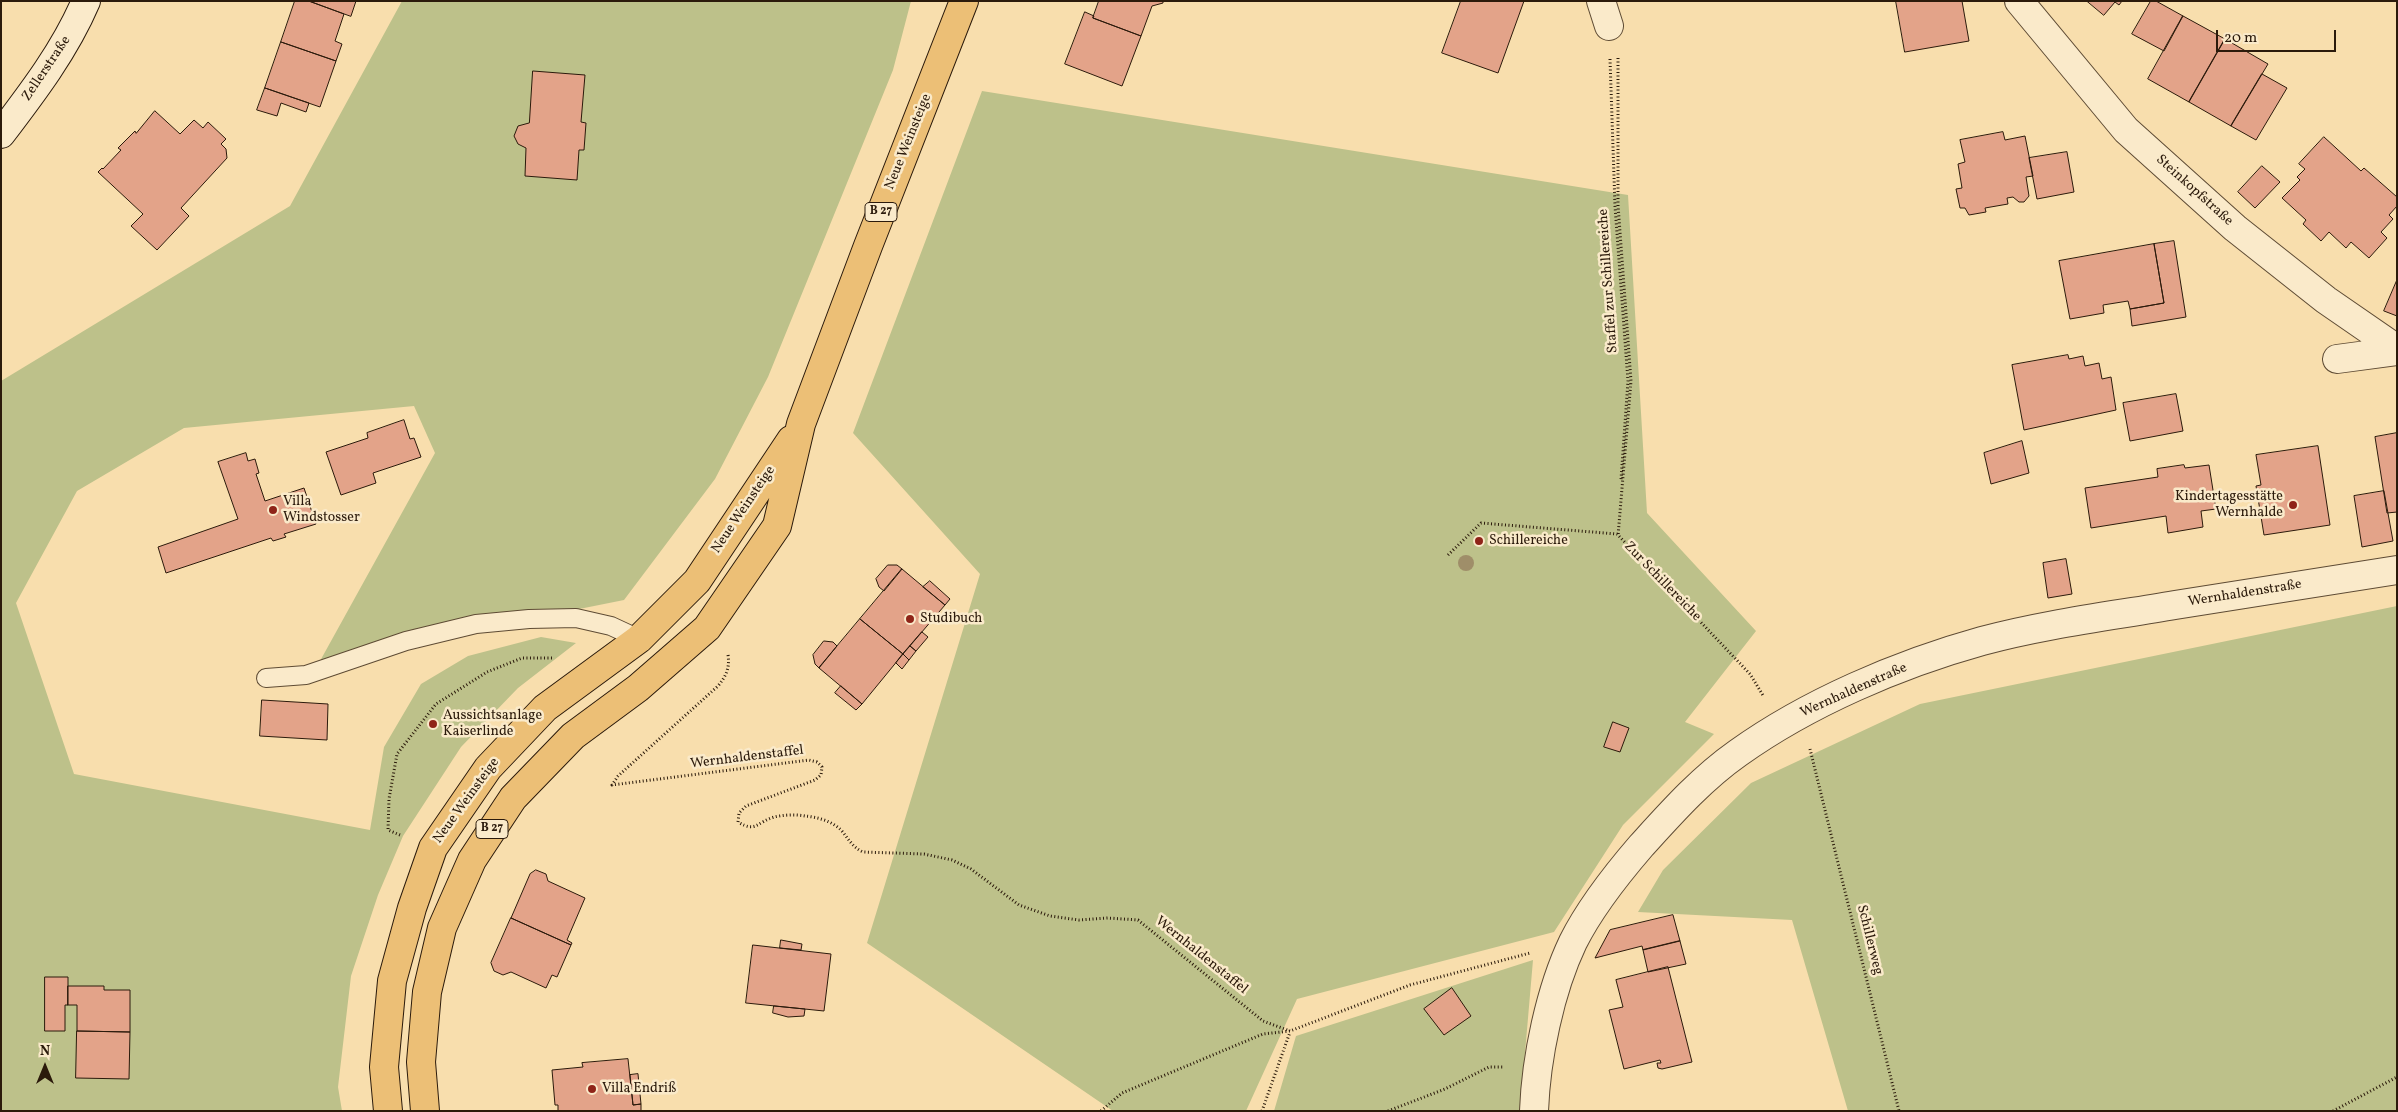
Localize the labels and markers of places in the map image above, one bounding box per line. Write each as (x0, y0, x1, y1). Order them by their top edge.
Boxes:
place label: Kindertagesstätte Wernhalde (2175, 489, 2283, 522)
place label: Villa Windstosser (283, 494, 360, 526)
marker: Kindertagesstätte Wernhalde (2287, 499, 2299, 511)
marker: Villa Windstosser (267, 504, 279, 516)
place label: Schillereiche (1489, 533, 1568, 549)
marker: Schillereiche (1473, 535, 1485, 547)
place label: Studibuch (920, 611, 982, 627)
marker: Studibuch (904, 613, 916, 625)
place label: Aussichtsanlage Kaiserlinde (443, 708, 542, 740)
marker: Aussichtsanlage Kaiserlinde (427, 718, 439, 730)
place label: Villa Endriß (602, 1081, 676, 1097)
marker: Villa Endriß (586, 1083, 598, 1095)

